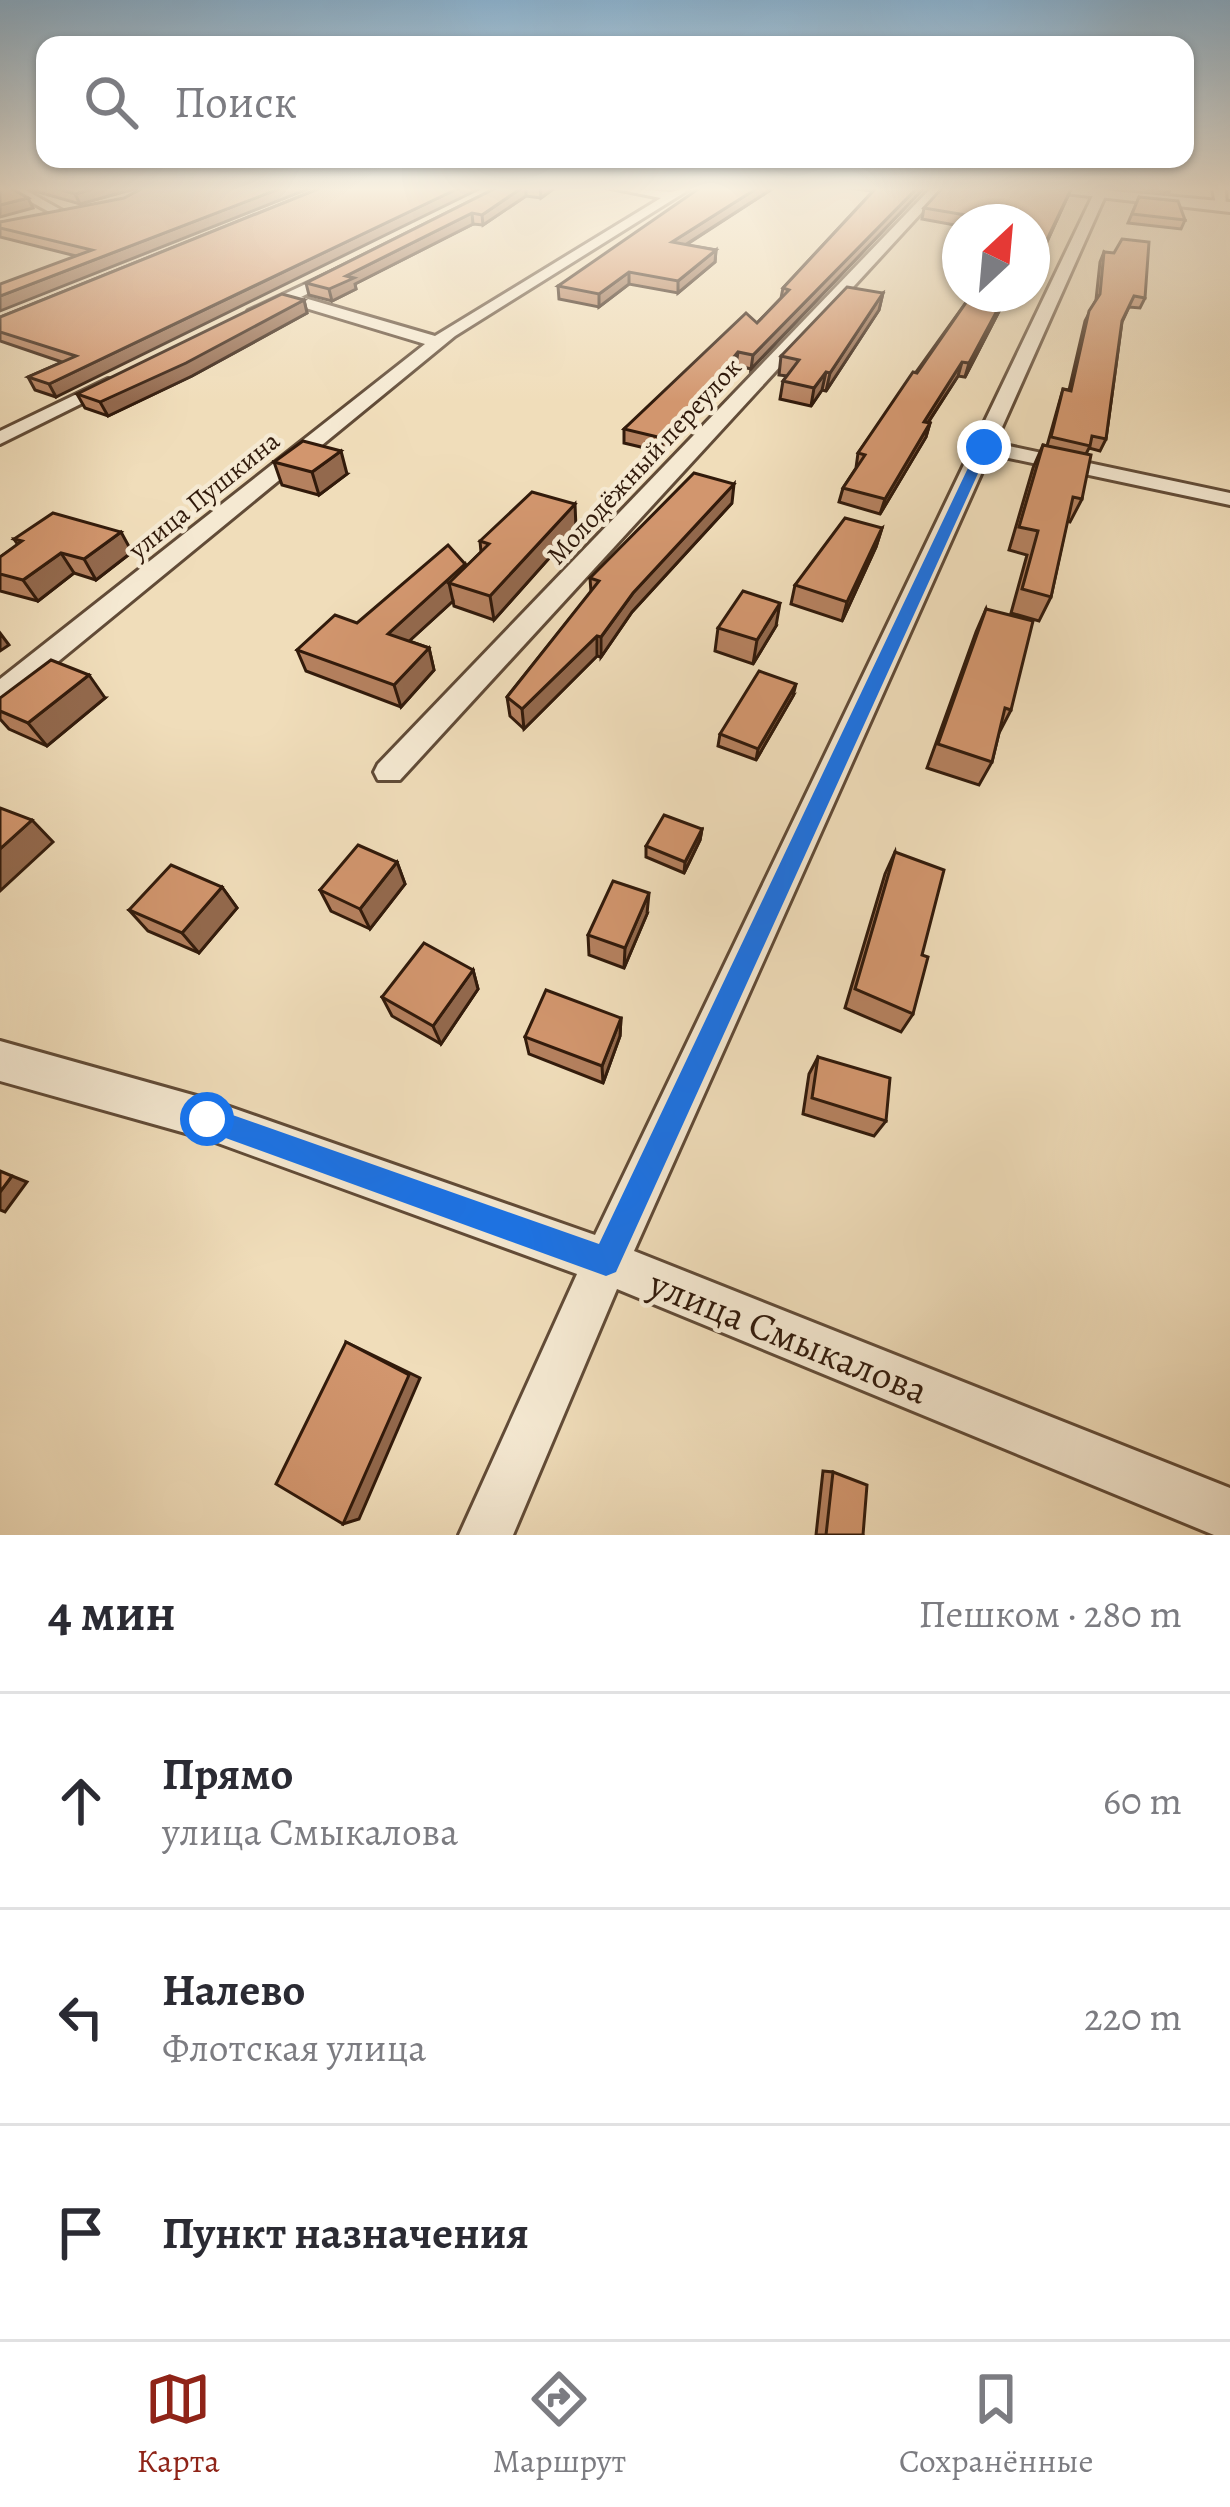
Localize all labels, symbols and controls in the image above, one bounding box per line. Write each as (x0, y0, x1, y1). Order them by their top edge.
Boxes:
search box (36, 36, 1194, 168)
icon: search (78, 69, 144, 135)
text: Поиск (174, 71, 297, 133)
north arrow (942, 204, 1050, 312)
street label: Молодёжный переулок (538, 350, 750, 572)
route end (957, 420, 1011, 474)
street label: улица Пушкина (120, 422, 288, 568)
route start (180, 1092, 234, 1146)
street label: улица Смыкалова (641, 1256, 936, 1417)
text: 4 мин (48, 1578, 176, 1648)
text: Пешком · 280 m (919, 1587, 1182, 1640)
text: Прямо (162, 1743, 293, 1805)
icon: ahead (48, 1768, 114, 1834)
text: 60 m (1103, 1774, 1182, 1827)
text: улица Смыкалова (162, 1805, 458, 1858)
text: Налево (162, 1959, 305, 2021)
icon: left (48, 1984, 114, 2050)
text: 220 m (1084, 1990, 1182, 2043)
text: Флотская улица (162, 2021, 426, 2074)
icon: arrive (48, 2200, 114, 2266)
text: Пункт назначения (162, 2202, 529, 2264)
tab: Карта (136, 2366, 220, 2483)
tab: Маршрут (492, 2366, 626, 2483)
tab: Сохранённые (899, 2366, 1094, 2483)

